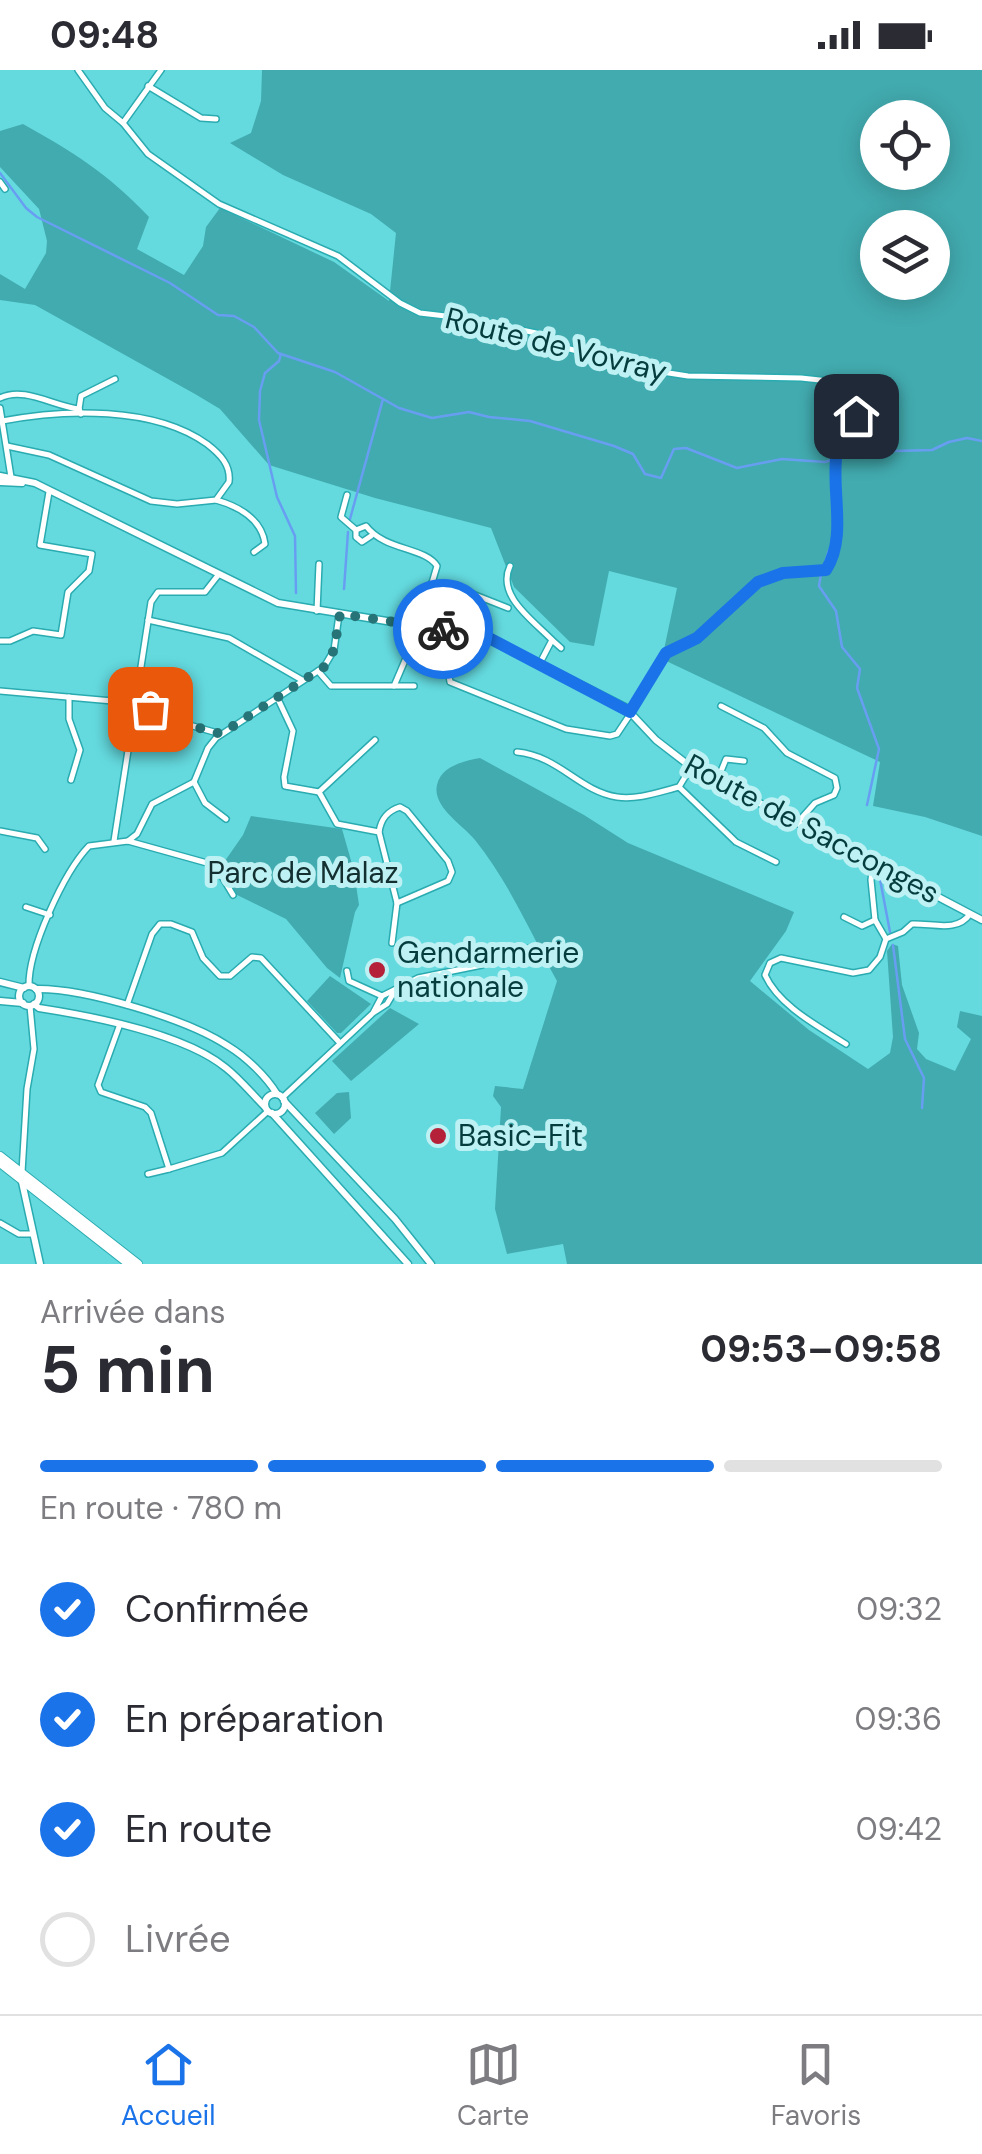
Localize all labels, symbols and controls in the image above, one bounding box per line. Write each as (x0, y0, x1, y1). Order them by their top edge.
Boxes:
text: 09:48 (50, 10, 159, 60)
map controls (860, 100, 950, 300)
button: locate (860, 100, 950, 190)
button: layers (860, 210, 950, 300)
street label: Route de Vovray (441, 298, 671, 391)
pin (814, 374, 899, 459)
icon: home (829, 389, 884, 444)
courier (393, 579, 493, 679)
icon: bike (416, 602, 471, 657)
pin (108, 667, 193, 752)
icon: bag (123, 682, 178, 737)
street label: Route de Sacconges (678, 745, 946, 912)
park label: Parc de Malaz (208, 853, 398, 892)
place label: Gendarmerie nationale (397, 933, 579, 1006)
marker: Gendarmerie nationale (366, 959, 388, 981)
place label: Basic-Fit (458, 1116, 583, 1155)
marker: Basic-Fit (427, 1125, 449, 1147)
text: Arrivée dans (40, 1291, 225, 1333)
text: 09:53–09:58 (700, 1324, 942, 1374)
text: 5 min (40, 1328, 215, 1412)
text: En route · 780 m (40, 1487, 282, 1529)
icon: check (40, 1582, 95, 1637)
text: Confirmée (125, 1584, 309, 1634)
text: 09:32 (856, 1588, 942, 1630)
icon: check (40, 1692, 95, 1747)
text: En préparation (125, 1694, 384, 1744)
text: 09:36 (855, 1698, 942, 1740)
icon: check (40, 1802, 95, 1857)
text: En route (125, 1804, 272, 1854)
text: 09:42 (856, 1808, 942, 1850)
text: Livrée (125, 1914, 231, 1964)
tab: Accueil (121, 2037, 216, 2134)
tab: Carte (457, 2037, 529, 2134)
tab: Favoris (771, 2037, 861, 2134)

